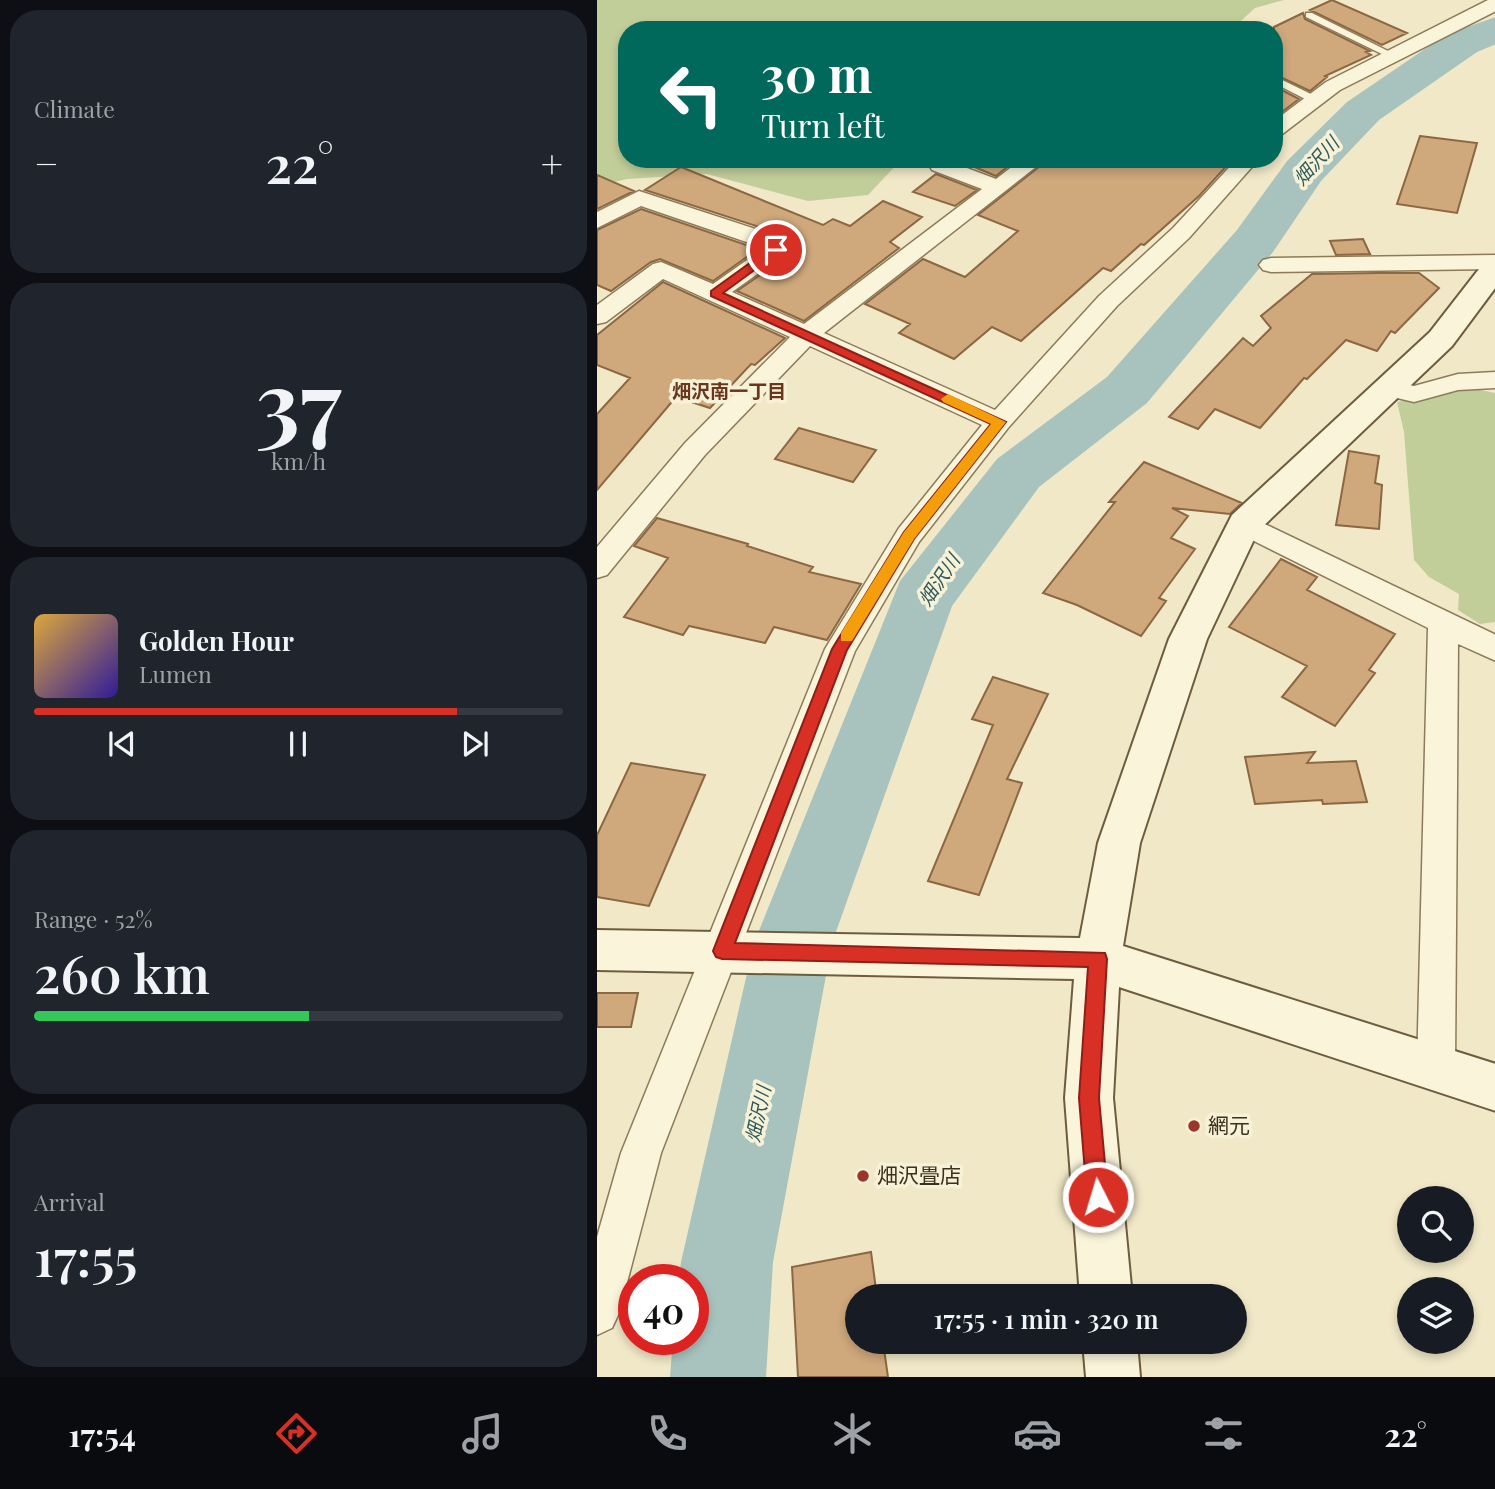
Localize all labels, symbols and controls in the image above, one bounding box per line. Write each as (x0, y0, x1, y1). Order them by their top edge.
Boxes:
text: 30 m (761, 40, 872, 105)
icon: left (646, 49, 737, 140)
text: Climate (34, 93, 115, 124)
text: Turn left (761, 103, 885, 146)
text: 22° (266, 128, 334, 197)
water label: 畑沢川 (1287, 129, 1345, 190)
text: − (34, 137, 59, 188)
text: + (541, 137, 563, 188)
pin (746, 220, 806, 280)
icon: arrive (757, 231, 795, 269)
text: 37 (256, 339, 341, 460)
district label: 畑沢南一丁目 (672, 377, 786, 403)
text: km/h (271, 445, 326, 476)
water label: 畑沢川 (911, 547, 966, 610)
text: Golden Hour (139, 623, 294, 658)
text: Lumen (139, 658, 212, 689)
icon: previous (103, 725, 141, 763)
icon: pause (279, 725, 317, 763)
icon: next (456, 725, 494, 763)
text: Range · 52% (34, 903, 153, 934)
text: 260 km (34, 938, 210, 1007)
water label: 畑沢川 (738, 1081, 776, 1144)
place label: 網元 (1208, 1110, 1250, 1138)
marker: 網元 (1186, 1118, 1202, 1134)
place label: 畑沢畳店 (877, 1160, 961, 1188)
position arrow (1061, 1160, 1135, 1234)
marker: 畑沢畳店 (855, 1168, 871, 1184)
text: Arrival (34, 1186, 105, 1217)
map controls (1397, 1186, 1474, 1354)
button: search (1397, 1186, 1474, 1263)
text: 17:55 (34, 1221, 137, 1290)
speed limit sign: 40 (618, 1264, 709, 1355)
button: layers (1397, 1277, 1474, 1354)
text: 17:55 · 1 min · 320 m (933, 1301, 1159, 1336)
icon: directions (272, 1409, 321, 1458)
icon: music (458, 1409, 507, 1458)
icon: phone (643, 1409, 692, 1458)
icon: climate (828, 1409, 877, 1458)
icon: car (1013, 1409, 1062, 1458)
icon: filters (1199, 1409, 1248, 1458)
text: 17:54 (68, 1412, 136, 1455)
text: 22° (1384, 1412, 1427, 1455)

